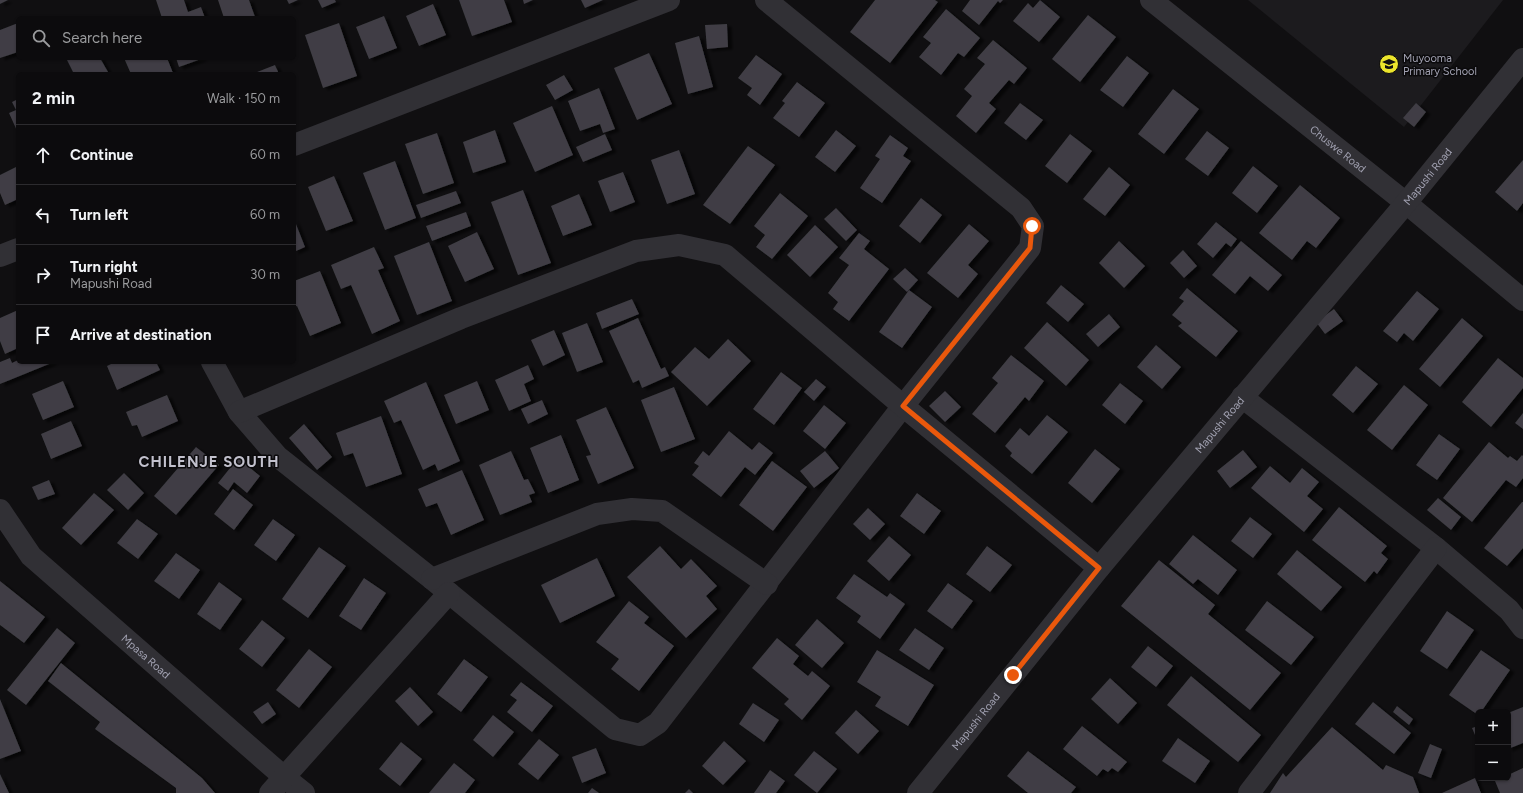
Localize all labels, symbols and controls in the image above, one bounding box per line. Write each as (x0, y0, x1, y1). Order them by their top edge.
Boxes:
search box (16, 16, 296, 60)
icon: search (30, 27, 52, 49)
text: Search here (62, 29, 142, 47)
place label: Muyooma Primary School (1403, 52, 1477, 78)
school or university icon: Muyooma Primary School (1378, 53, 1400, 75)
text: 2 min (32, 88, 75, 108)
text: Walk · 150 m (207, 91, 280, 106)
street label: Chuswe Road (1307, 123, 1368, 175)
icon: ahead (32, 144, 54, 166)
text: Continue (70, 146, 133, 164)
street label: Mapushi Road (1401, 146, 1455, 208)
text: 60 m (250, 147, 280, 162)
icon: left (32, 204, 54, 226)
text: Turn left (70, 206, 128, 224)
text: 60 m (250, 207, 280, 222)
route start (1023, 217, 1041, 235)
text: Turn right (70, 258, 138, 276)
icon: right (32, 264, 54, 286)
text: 30 m (250, 267, 280, 282)
text: Mapushi Road (70, 276, 152, 291)
icon: arrive (32, 324, 54, 346)
text: Arrive at destination (70, 326, 211, 344)
street label: Mapushi Road (1193, 394, 1247, 456)
district label: CHILENJE SOUTH (139, 453, 279, 471)
street label: Mpasa Road (119, 632, 173, 681)
route end (1004, 666, 1022, 684)
street label: Mapushi Road (949, 690, 1003, 753)
map controls (1475, 709, 1511, 781)
button: + (1475, 709, 1511, 745)
button: − (1475, 745, 1511, 781)

